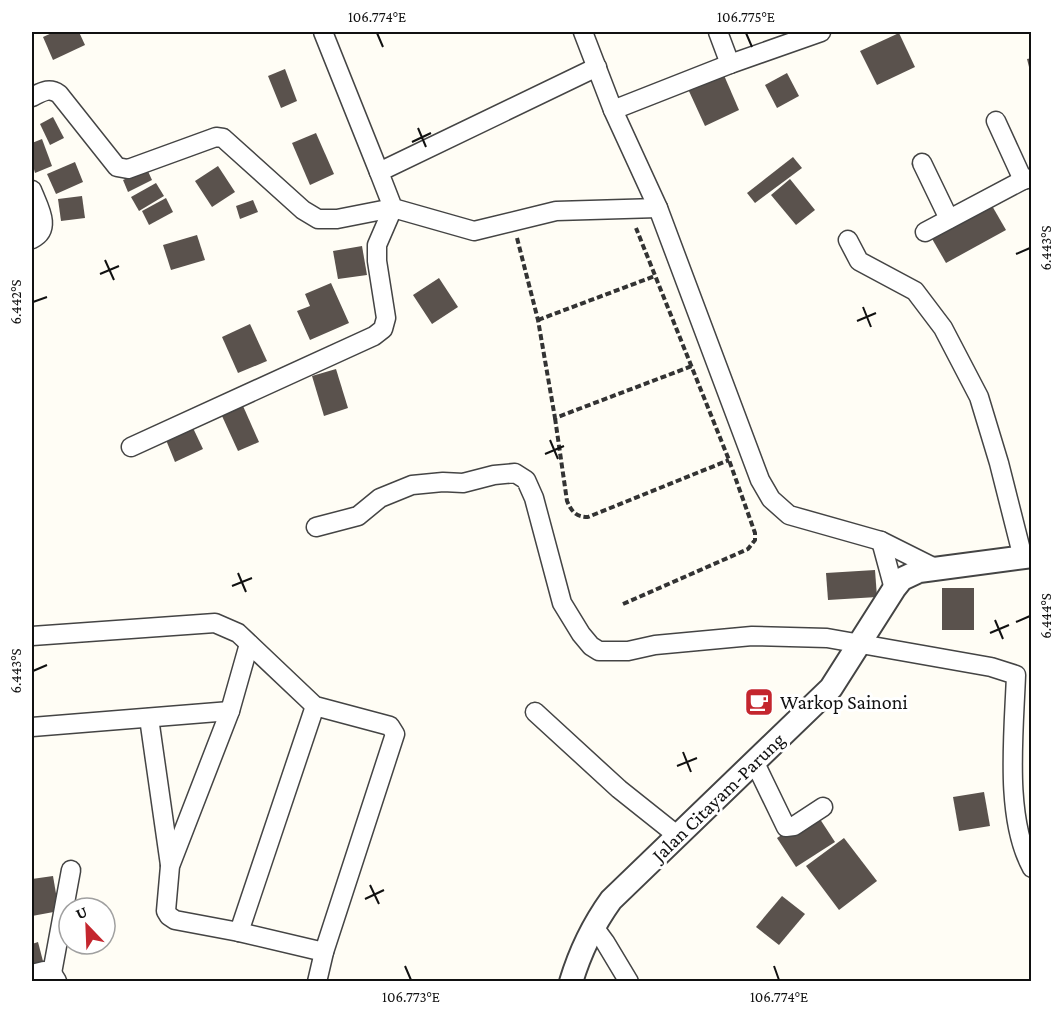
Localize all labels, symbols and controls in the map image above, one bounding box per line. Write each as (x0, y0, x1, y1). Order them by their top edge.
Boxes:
text: 106.774°E (348, 9, 406, 25)
text: 106.775°E (717, 9, 775, 25)
text: 6.443°S (1038, 226, 1054, 271)
text: 6.442°S (8, 280, 24, 324)
text: 6.444°S (1038, 593, 1054, 639)
text: 6.443°S (8, 649, 24, 694)
cafe icon: Warkop Sainoni (743, 686, 775, 718)
place label: Warkop Sainoni (780, 691, 908, 714)
street label: Jalan Citayam-Parung (646, 728, 790, 868)
north arrow (57, 896, 117, 956)
text: U (73, 903, 90, 923)
text: 106.773°E (382, 989, 440, 1005)
text: 106.774°E (750, 989, 808, 1005)

